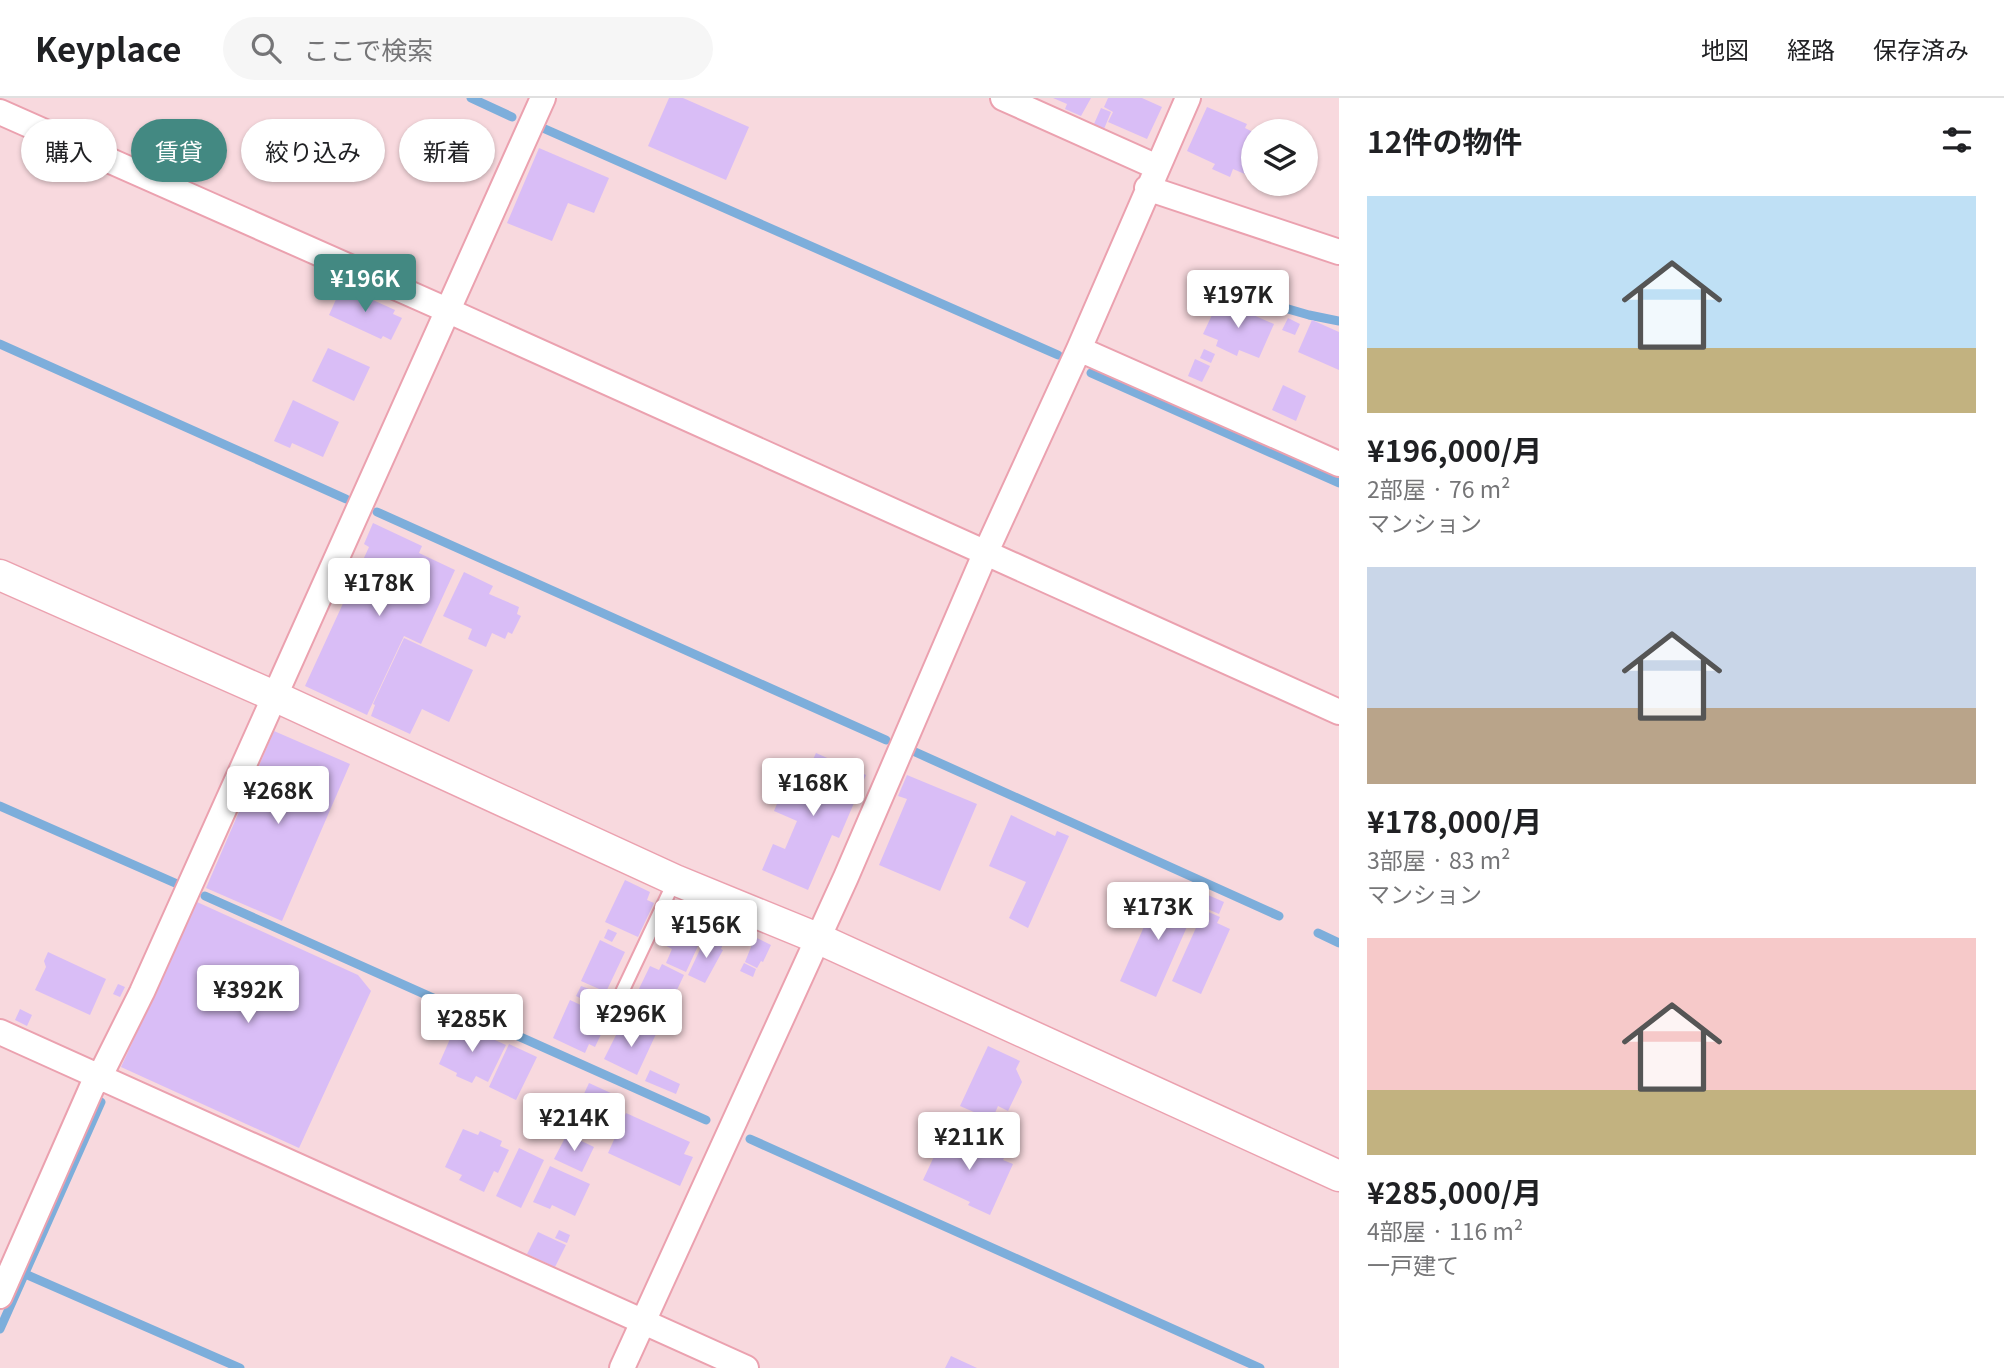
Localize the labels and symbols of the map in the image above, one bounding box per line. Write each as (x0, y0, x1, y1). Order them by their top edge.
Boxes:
pin: ¥196K (316, 254, 414, 314)
pin: ¥197K (1189, 271, 1287, 330)
pin: ¥178K (330, 559, 428, 618)
pin: ¥168K (764, 758, 862, 818)
pin: ¥268K (229, 766, 327, 826)
pin: ¥173K (1109, 882, 1207, 942)
pin: ¥156K (657, 900, 755, 960)
pin: ¥392K (199, 965, 297, 1025)
pin: ¥296K (582, 990, 680, 1049)
pin: ¥285K (423, 995, 521, 1054)
pin: ¥214K (525, 1094, 623, 1153)
pin: ¥211K (920, 1112, 1018, 1172)

